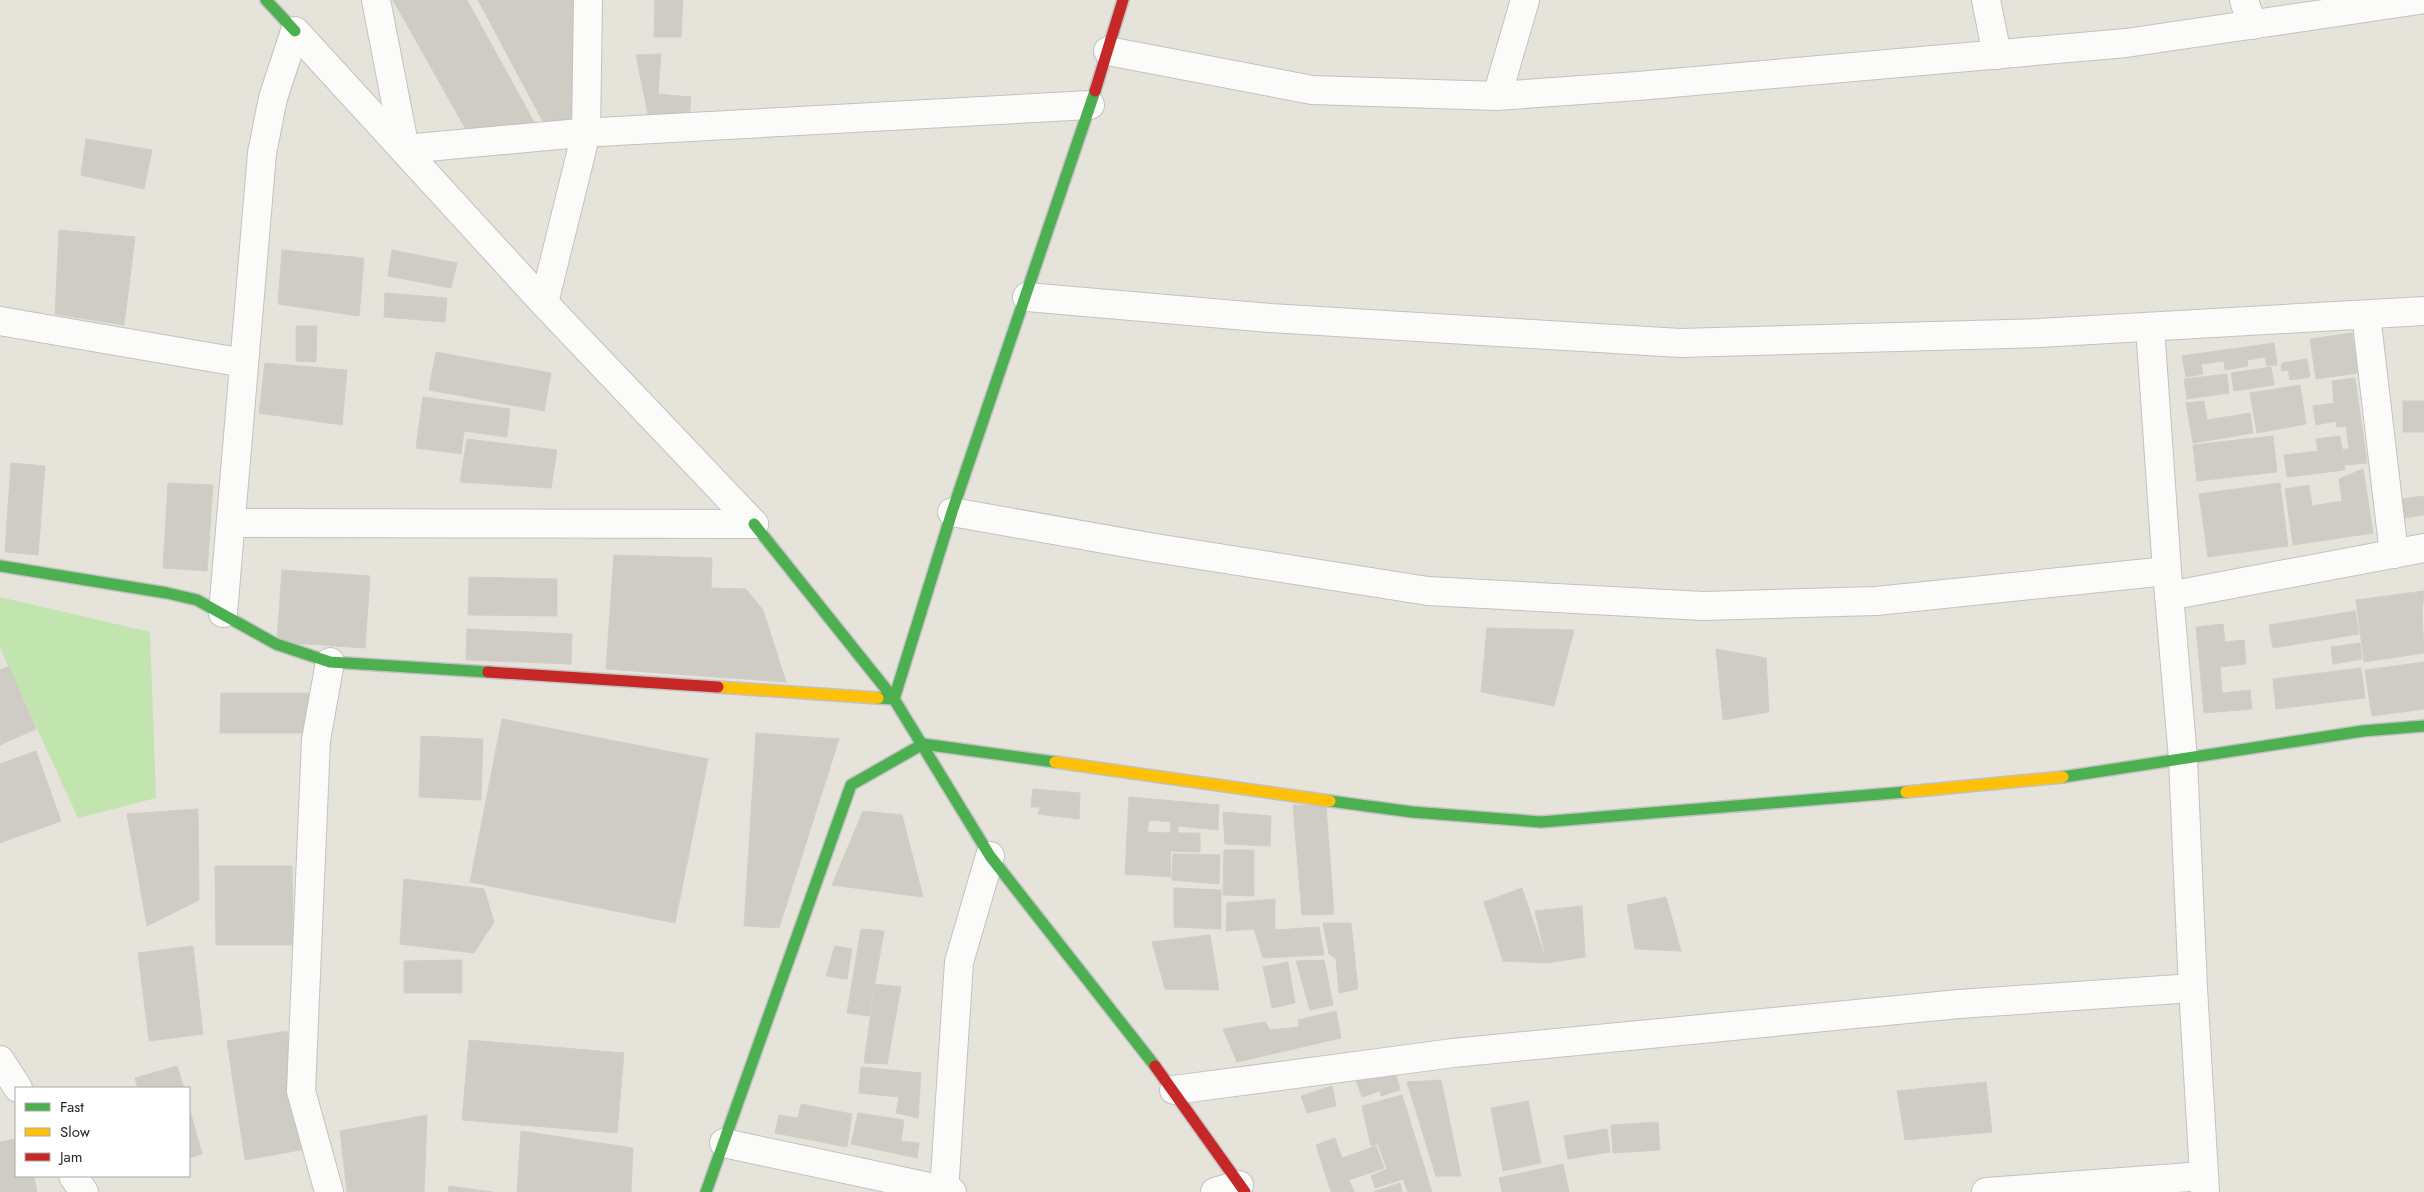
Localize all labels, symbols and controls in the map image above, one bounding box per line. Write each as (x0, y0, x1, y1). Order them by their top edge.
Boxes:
legend (15, 1087, 190, 1177)
text: Fast (60, 1096, 84, 1118)
text: Slow (60, 1121, 91, 1143)
text: Jam (58, 1146, 83, 1168)

